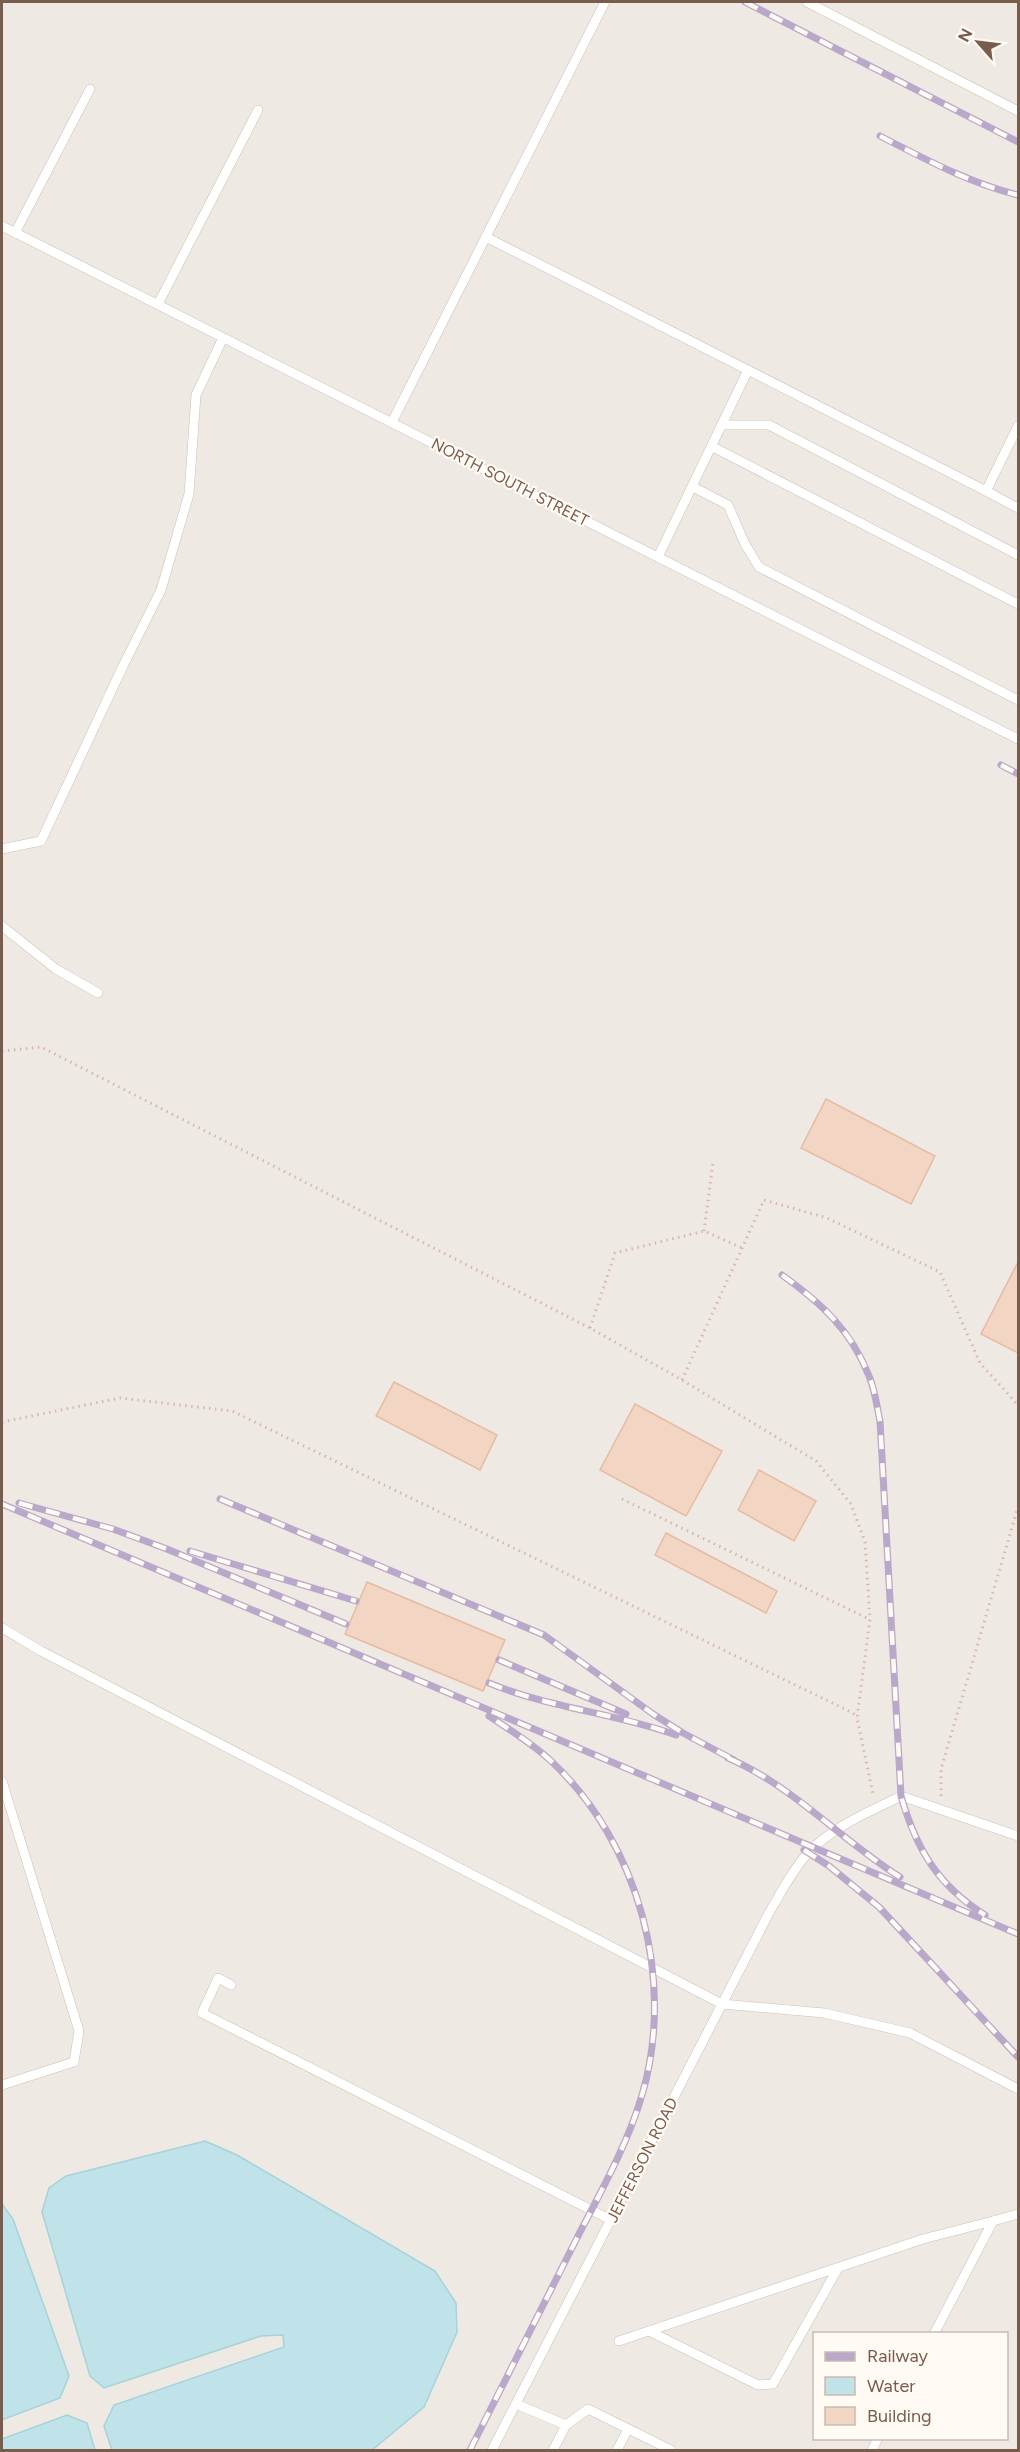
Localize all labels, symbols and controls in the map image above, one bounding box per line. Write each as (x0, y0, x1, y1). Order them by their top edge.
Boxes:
north arrow (948, 12, 1008, 72)
text: N (954, 25, 976, 45)
street label: NORTH SOUTH STREET (428, 434, 592, 530)
street label: JEFFERSON ROAD (602, 2094, 682, 2226)
legend (813, 2332, 1008, 2440)
text: Railway (867, 2345, 929, 2367)
text: Water (867, 2375, 915, 2397)
text: Building (867, 2405, 932, 2427)

